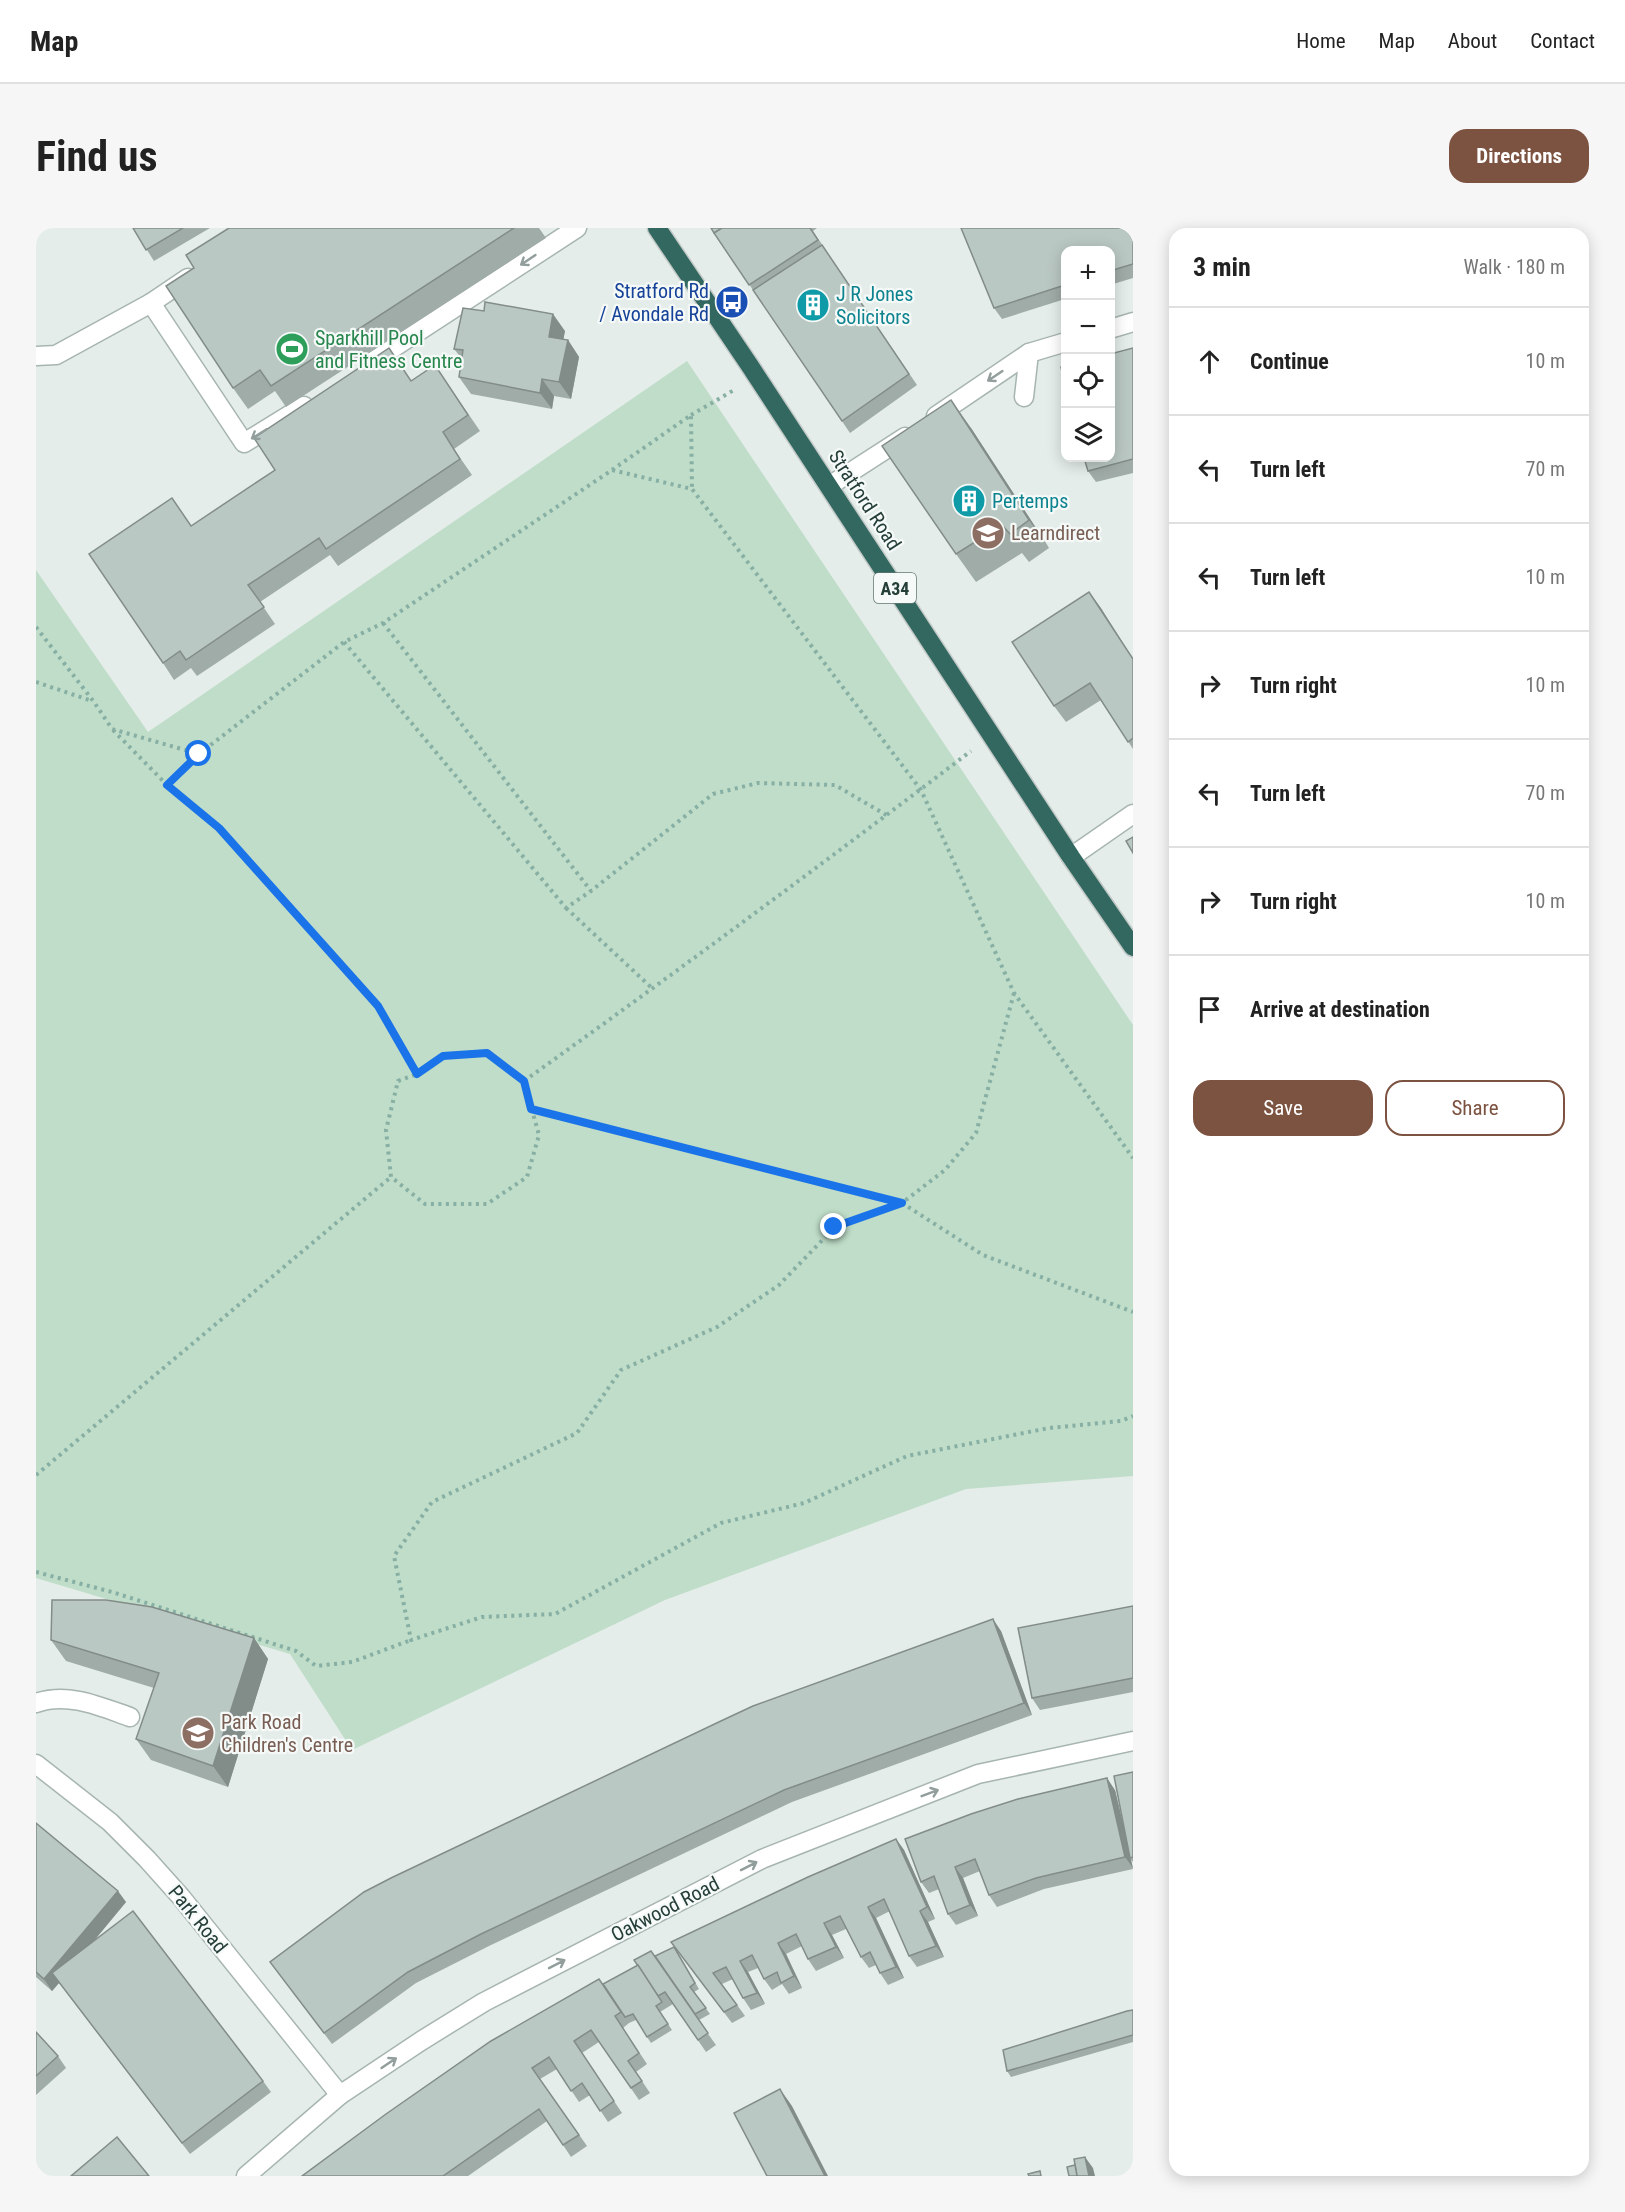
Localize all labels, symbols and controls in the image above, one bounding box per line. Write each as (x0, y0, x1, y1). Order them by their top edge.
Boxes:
text: Map (30, 25, 78, 58)
text: Home (1296, 29, 1346, 53)
text: Map (1379, 29, 1415, 53)
text: About (1448, 29, 1497, 53)
text: Contact (1530, 29, 1595, 53)
button: Directions (1449, 129, 1589, 183)
text: Find us (36, 132, 157, 181)
map controls (1061, 246, 1115, 462)
button: + (1061, 246, 1115, 300)
text: 3 min (1193, 252, 1251, 282)
one-way arrow (520, 254, 537, 267)
text: Walk · 180 m (1464, 255, 1565, 279)
place label: Stratford Rd / Avondale Rd (599, 279, 709, 326)
place label: J R Jones Solicitors (836, 282, 913, 329)
bus stop icon: Stratford Rd / Avondale Rd (714, 284, 750, 320)
building icon: J R Jones Solicitors (795, 287, 831, 323)
button: − (1061, 300, 1115, 354)
place label: Sparkhill Pool and Fitness Centre (315, 326, 462, 373)
sports icon: Sparkhill Pool and Fitness Centre (274, 331, 310, 367)
icon: ahead (1193, 345, 1226, 378)
text: Continue (1250, 349, 1329, 374)
text: 10 m (1526, 349, 1565, 373)
button: locate (1061, 354, 1115, 408)
one-way arrow (987, 370, 1003, 382)
button: layers (1061, 408, 1115, 462)
one-way arrow (250, 428, 267, 441)
street label: Stratford Road (824, 445, 906, 555)
icon: left (1193, 453, 1226, 486)
text: Turn left (1250, 457, 1325, 482)
text: 70 m (1526, 457, 1565, 481)
building icon: Pertemps (951, 483, 987, 519)
place label: Pertemps (992, 489, 1068, 513)
school or university icon: Learndirect (970, 515, 1006, 551)
place label: Learndirect (1011, 521, 1100, 545)
icon: left (1193, 561, 1226, 594)
text: Turn left (1250, 565, 1325, 590)
text: 10 m (1526, 565, 1565, 589)
road number: A34 (874, 573, 916, 603)
icon: right (1193, 669, 1226, 702)
text: Turn right (1250, 673, 1337, 698)
text: 10 m (1526, 673, 1565, 697)
route start (185, 740, 211, 766)
icon: left (1193, 777, 1226, 810)
text: Turn left (1250, 781, 1325, 806)
text: 70 m (1526, 781, 1565, 805)
icon: right (1193, 885, 1226, 918)
text: Turn right (1250, 889, 1337, 914)
text: 10 m (1526, 889, 1565, 913)
icon: arrive (1193, 993, 1226, 1026)
text: Arrive at destination (1250, 997, 1430, 1022)
button: Save (1193, 1080, 1373, 1136)
button: Share (1385, 1080, 1565, 1136)
route end (820, 1213, 846, 1239)
place label: Park Road Children's Centre (221, 1710, 353, 1757)
school or university icon: Park Road Children's Centre (180, 1715, 216, 1751)
one-way arrow (920, 1787, 939, 1798)
one-way arrow (740, 1859, 758, 1871)
street label: Oakwood Road (607, 1871, 723, 1947)
street label: Park Road (163, 1880, 233, 1958)
one-way arrow (547, 1958, 565, 1969)
one-way arrow (380, 2056, 397, 2069)

